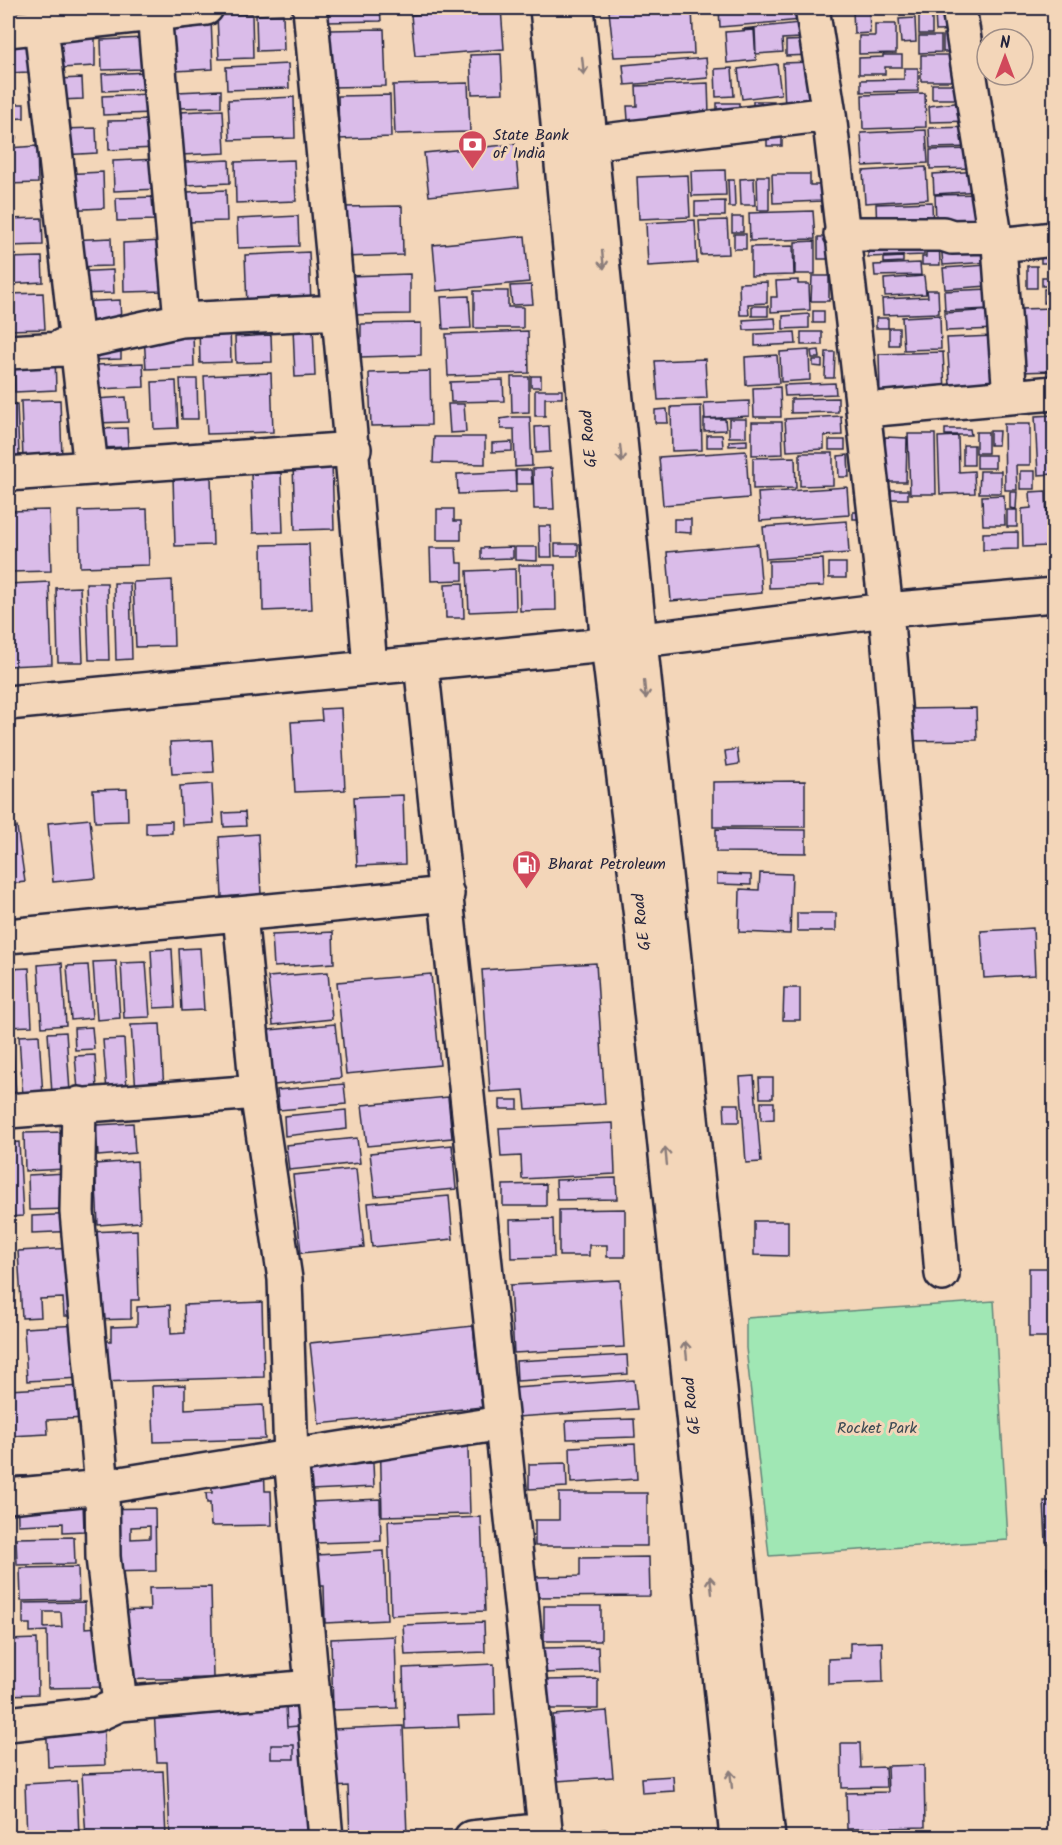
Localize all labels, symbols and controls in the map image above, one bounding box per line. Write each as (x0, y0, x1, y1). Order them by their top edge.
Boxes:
north arrow (975, 27, 1035, 87)
text: N (1000, 31, 1010, 56)
one-way arrow (578, 55, 589, 75)
place label: State Bank of India (493, 123, 569, 166)
bank icon: State Bank of India (456, 128, 488, 170)
one-way arrow (598, 249, 609, 269)
street label: GE Road (574, 408, 604, 469)
one-way arrow (616, 443, 627, 463)
one-way arrow (640, 679, 651, 699)
fuel station icon: Bharat Petroleum (511, 848, 543, 890)
place label: Bharat Petroleum (548, 852, 666, 877)
street label: GE Road (626, 891, 658, 952)
one-way arrow (660, 1146, 671, 1166)
one-way arrow (680, 1340, 691, 1360)
street label: GE Road (676, 1375, 707, 1436)
park label: Rocket Park (837, 1416, 917, 1441)
one-way arrow (705, 1576, 716, 1596)
one-way arrow (725, 1770, 736, 1790)

